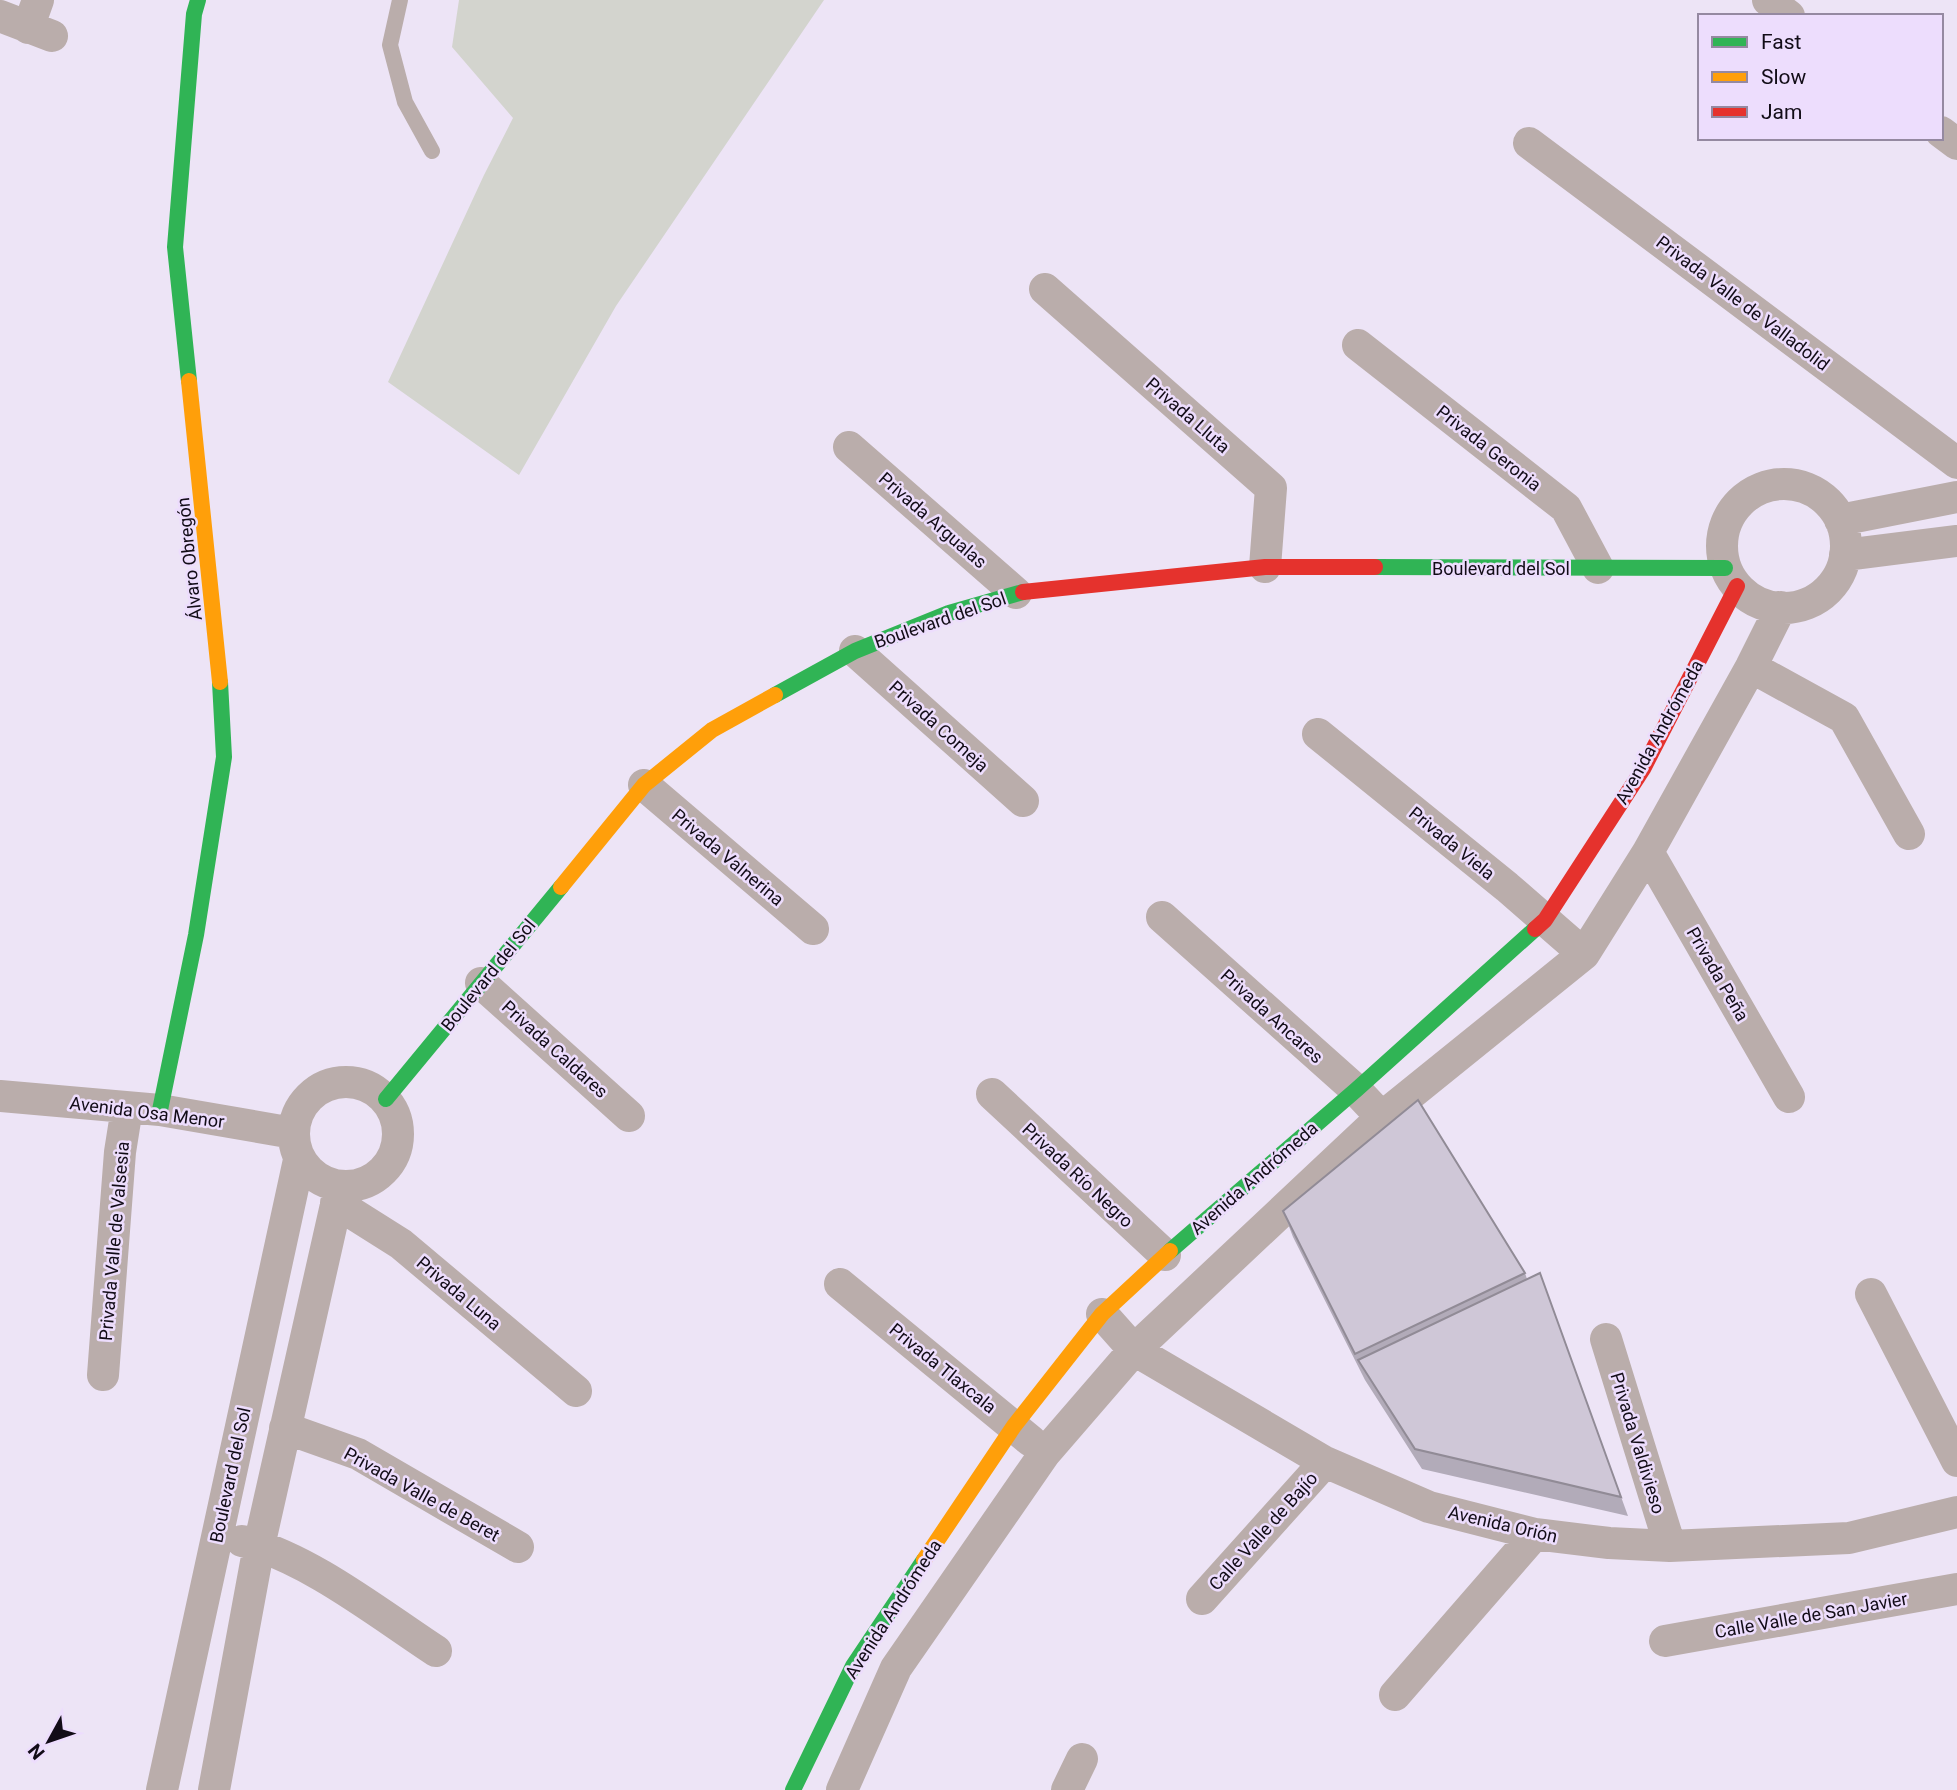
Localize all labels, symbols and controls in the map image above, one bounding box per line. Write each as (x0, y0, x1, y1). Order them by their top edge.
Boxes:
legend (1698, 14, 1943, 140)
text: Fast (1761, 30, 1802, 54)
text: Slow (1761, 65, 1807, 89)
text: Jam (1761, 100, 1802, 124)
street label: Privada Valle de Valladolid (1652, 231, 1834, 375)
street label: Privada Lluta (1142, 373, 1234, 457)
street label: Privada Geronia (1433, 401, 1545, 495)
street label: Privada Argualas (875, 468, 991, 572)
street label: Álvaro Obregón (172, 497, 206, 621)
street label: Boulevard del Sol (1432, 558, 1570, 579)
street label: Boulevard del Sol (871, 588, 1009, 652)
street label: Avenida Andrómeda (1611, 656, 1707, 808)
street label: Privada Comeja (885, 676, 993, 776)
street label: Privada Viela (1405, 802, 1499, 884)
street label: Privada Valnerina (668, 804, 788, 910)
street label: Boulevard del Sol (436, 915, 540, 1035)
street label: Privada Peña (1683, 923, 1753, 1025)
street label: Privada Ancares (1217, 965, 1327, 1067)
street label: Privada Caldares (498, 996, 612, 1102)
street label: Avenida Osa Menor (68, 1092, 226, 1132)
street label: Avenida Andrómeda (1186, 1117, 1322, 1239)
street label: Privada Río Negro (1018, 1118, 1138, 1232)
street label: Privada Valle de Valsesia (95, 1141, 133, 1341)
street label: Privada Luna (413, 1252, 505, 1334)
street label: Privada Tlaxcala (885, 1319, 1001, 1417)
street label: Privada Valdivieso (1607, 1370, 1669, 1516)
street label: Boulevard del Sol (205, 1405, 255, 1545)
street label: Privada Valle de Beret (341, 1443, 504, 1546)
street label: Calle Valle de Bajío (1204, 1467, 1322, 1595)
street label: Avenida Orión (1446, 1501, 1560, 1547)
street label: Avenida Andrómeda (840, 1536, 946, 1682)
street label: Calle Valle de San Javier (1713, 1588, 1909, 1642)
north arrow (14, 1706, 84, 1776)
text: N (23, 1739, 49, 1764)

